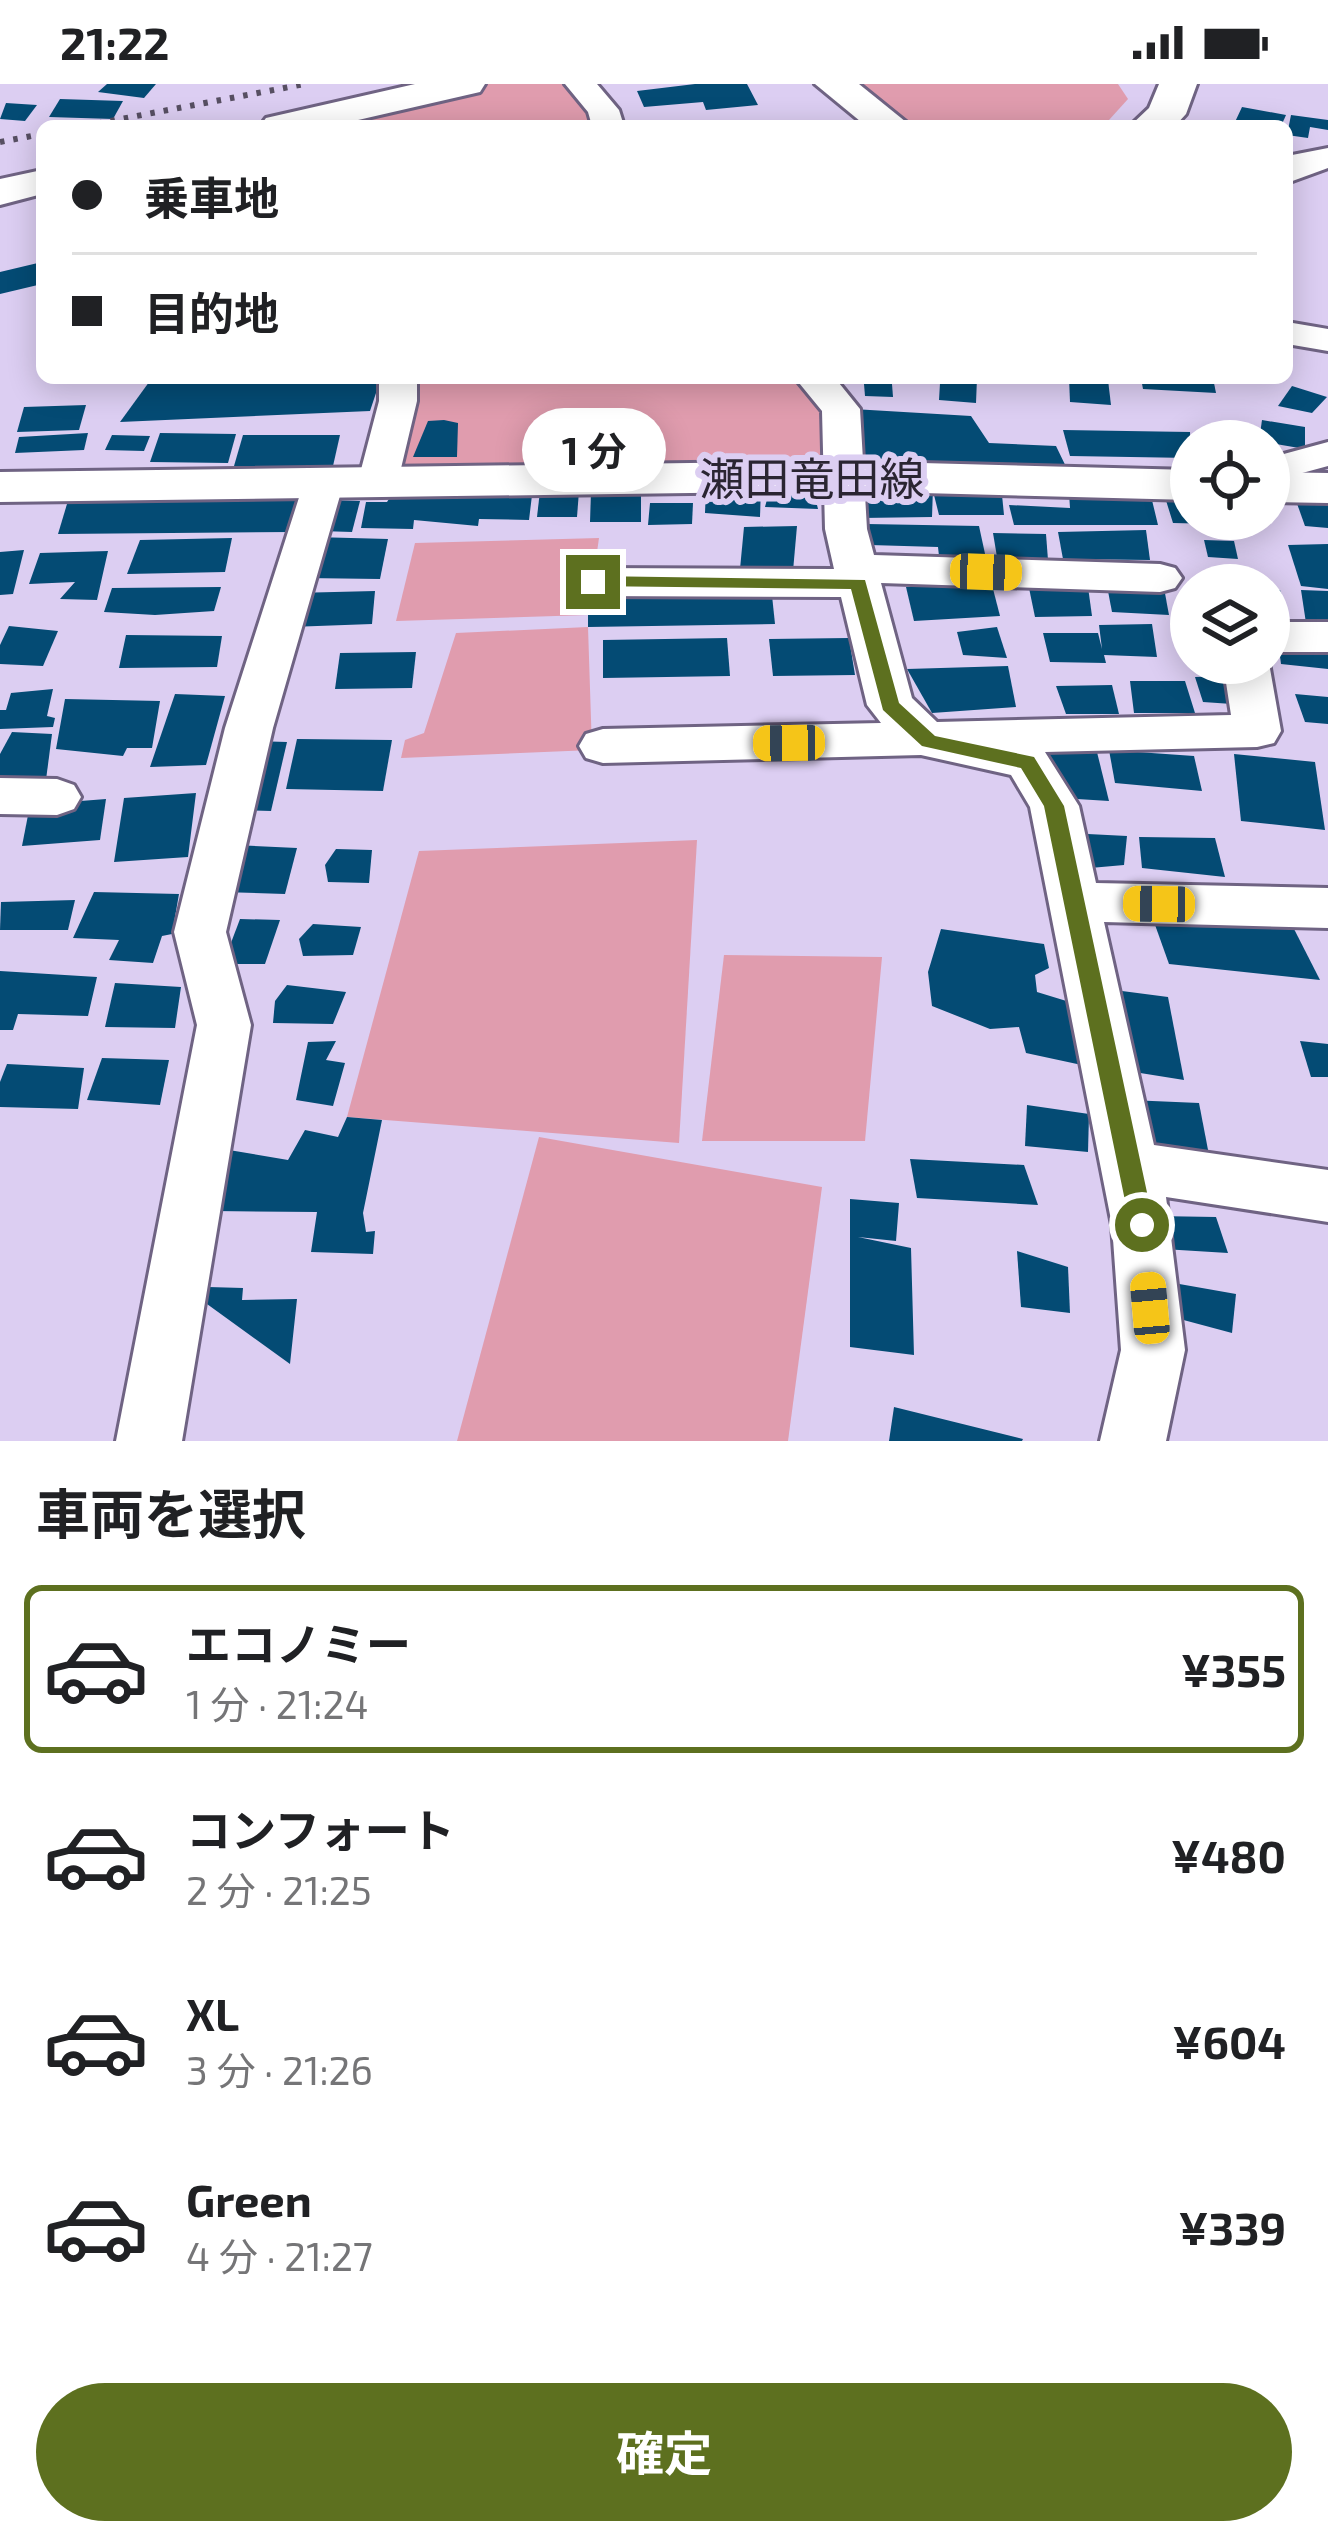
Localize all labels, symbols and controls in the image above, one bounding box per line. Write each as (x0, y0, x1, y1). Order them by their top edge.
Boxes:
text: 21:22 (60, 15, 169, 69)
text: 乗車地 (144, 170, 279, 224)
text: 目的地 (144, 285, 279, 339)
callout: 1 分 (521, 408, 665, 492)
map controls (1170, 420, 1290, 684)
button: locate (1170, 420, 1290, 540)
text: 1 分 (562, 426, 626, 473)
street label: 瀬田竜田線 (699, 450, 925, 504)
car (949, 553, 1023, 591)
route end (566, 555, 620, 609)
button: layers (1170, 564, 1290, 684)
car (753, 724, 825, 762)
car (1123, 885, 1195, 923)
route start (1115, 1198, 1169, 1252)
car (1129, 1271, 1171, 1345)
text: 車両を選択 (36, 1480, 306, 1545)
icon: car (42, 1615, 150, 1723)
text: エコノミー (186, 1616, 411, 1670)
text: ¥355 (1181, 1642, 1286, 1696)
text: 1 分 · 21:24 (186, 1680, 368, 1727)
icon: car (42, 1801, 150, 1909)
text: コンフォート (186, 1802, 455, 1856)
text: ¥480 (1171, 1828, 1286, 1882)
text: 2 分 · 21:25 (186, 1866, 372, 1913)
text: XL (186, 1986, 239, 2040)
icon: car (42, 1987, 150, 2095)
text: ¥604 (1173, 2014, 1286, 2068)
text: 3 分 · 21:26 (186, 2046, 373, 2093)
text: Green (186, 2172, 312, 2226)
icon: car (42, 2173, 150, 2281)
text: ¥339 (1179, 2200, 1286, 2254)
text: 4 分 · 21:27 (186, 2232, 373, 2279)
button: 確定 (36, 2383, 1292, 2521)

